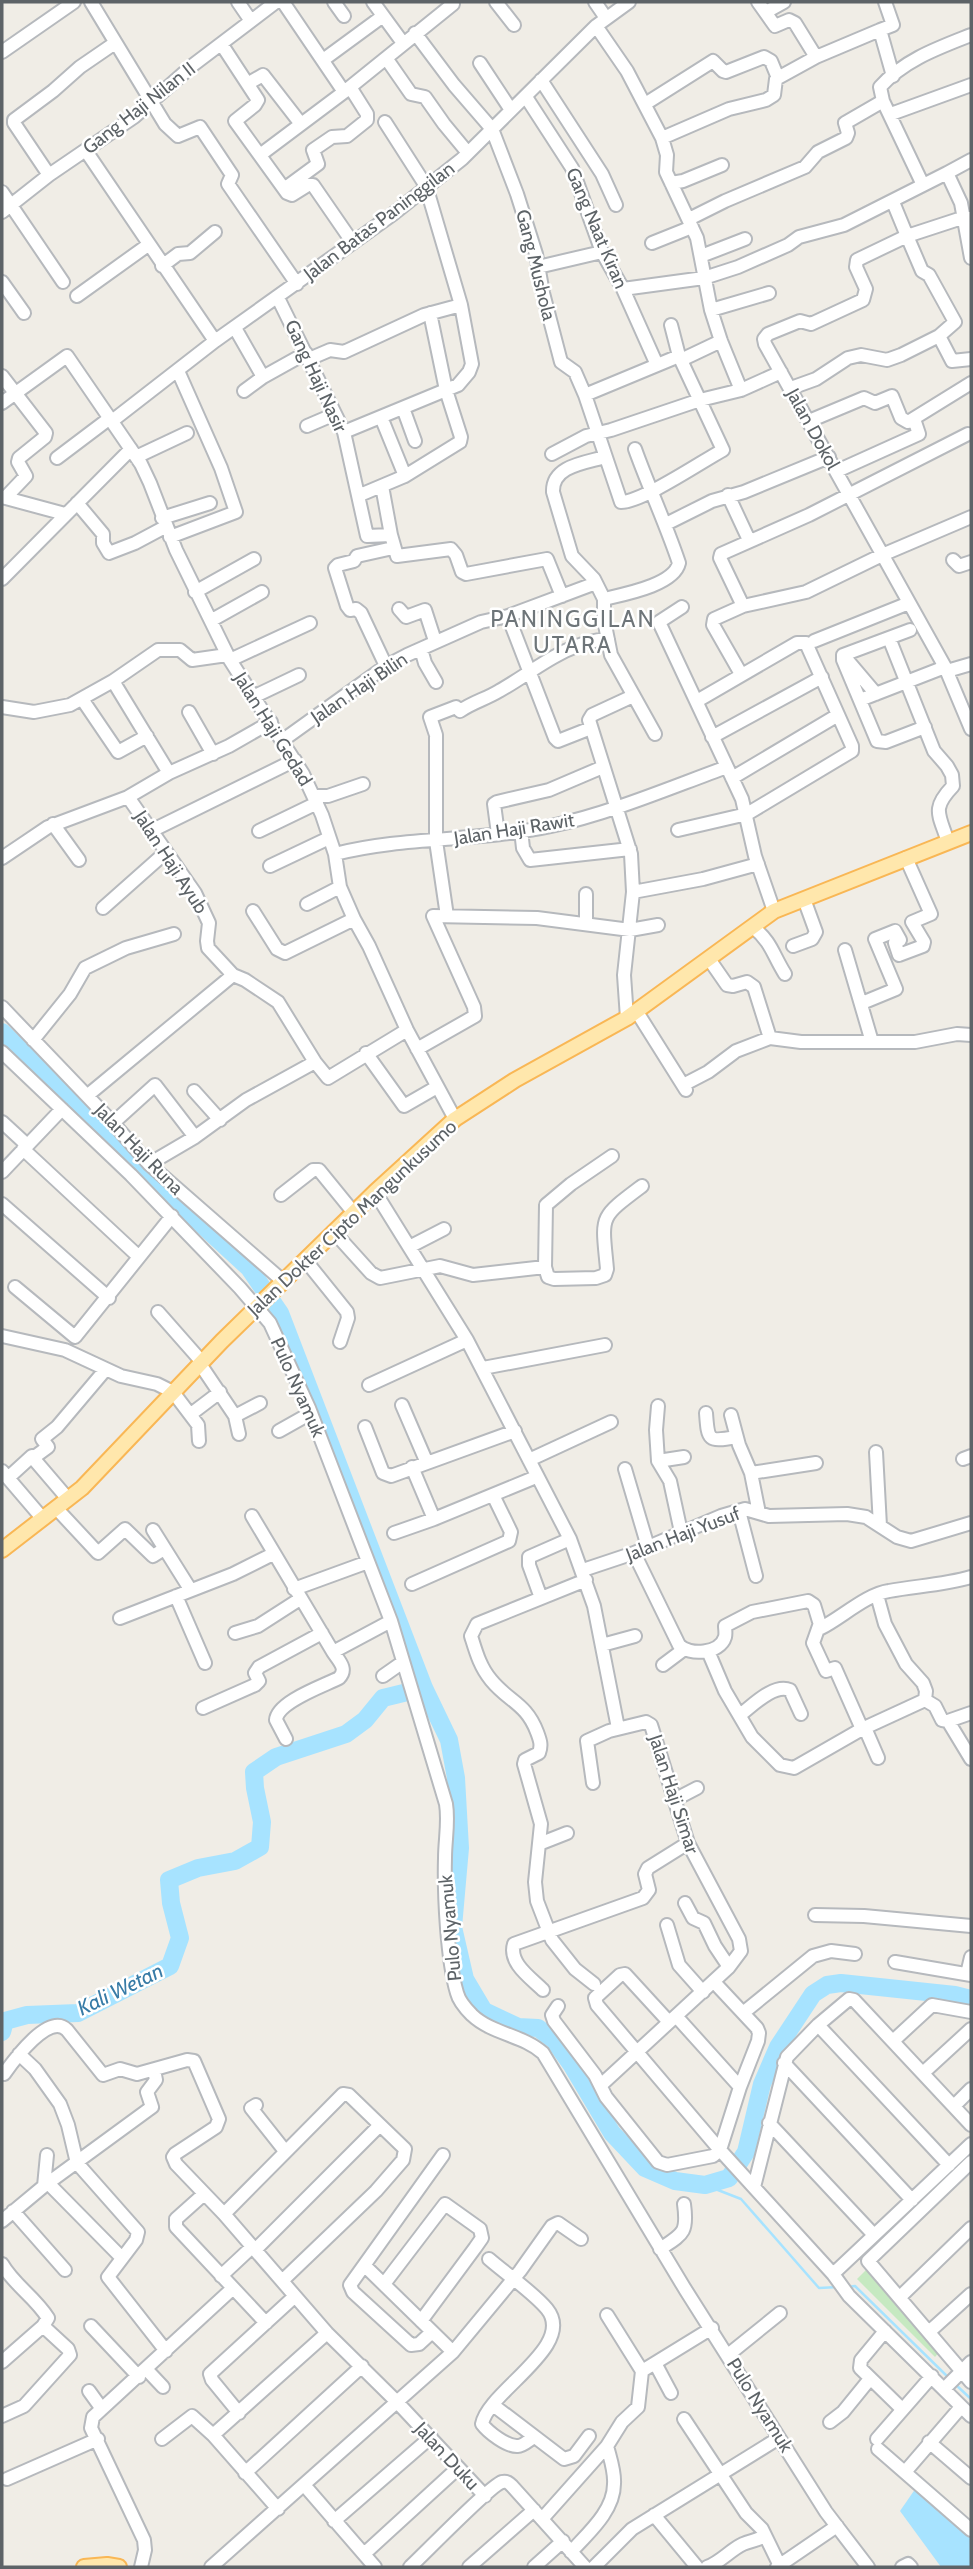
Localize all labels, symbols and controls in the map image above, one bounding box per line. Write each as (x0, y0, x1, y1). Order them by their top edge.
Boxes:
street label: Gang Haji Nilan II (78, 57, 200, 159)
street label: Jalan Batas Paninggilan (298, 157, 459, 286)
street label: Gang Naat Kiran (561, 164, 633, 292)
street label: Gang Mushola (511, 207, 561, 323)
street label: Gang Haji Nasir (280, 316, 352, 436)
street label: Jalan Dokol (781, 383, 845, 474)
district label: PANINGGILAN UTARA (490, 605, 656, 659)
street label: Jalan Haji Bilin (306, 647, 412, 729)
street label: Jalan Haji Gedad (228, 667, 317, 790)
street label: Jalan Haji Ayub (129, 805, 213, 918)
street label: Jalan Haji Rawit (451, 808, 576, 850)
street label: Jalan Haji Runa (89, 1098, 188, 1199)
street label: Jalan Dokter Cipto Mangunkusumo (242, 1115, 461, 1322)
street label: Pulo Nyamuk (266, 1334, 330, 1441)
street label: Jalan Haji Yusuf (622, 1501, 744, 1567)
street label: Jalan Haji Simar (644, 1731, 704, 1856)
street label: Pulo Nyamuk (434, 1873, 466, 1982)
water label: Kali Wetan (73, 1958, 167, 2020)
street label: Pulo Nyamuk (722, 2354, 798, 2457)
street label: Jalan Duku (409, 2417, 484, 2495)

